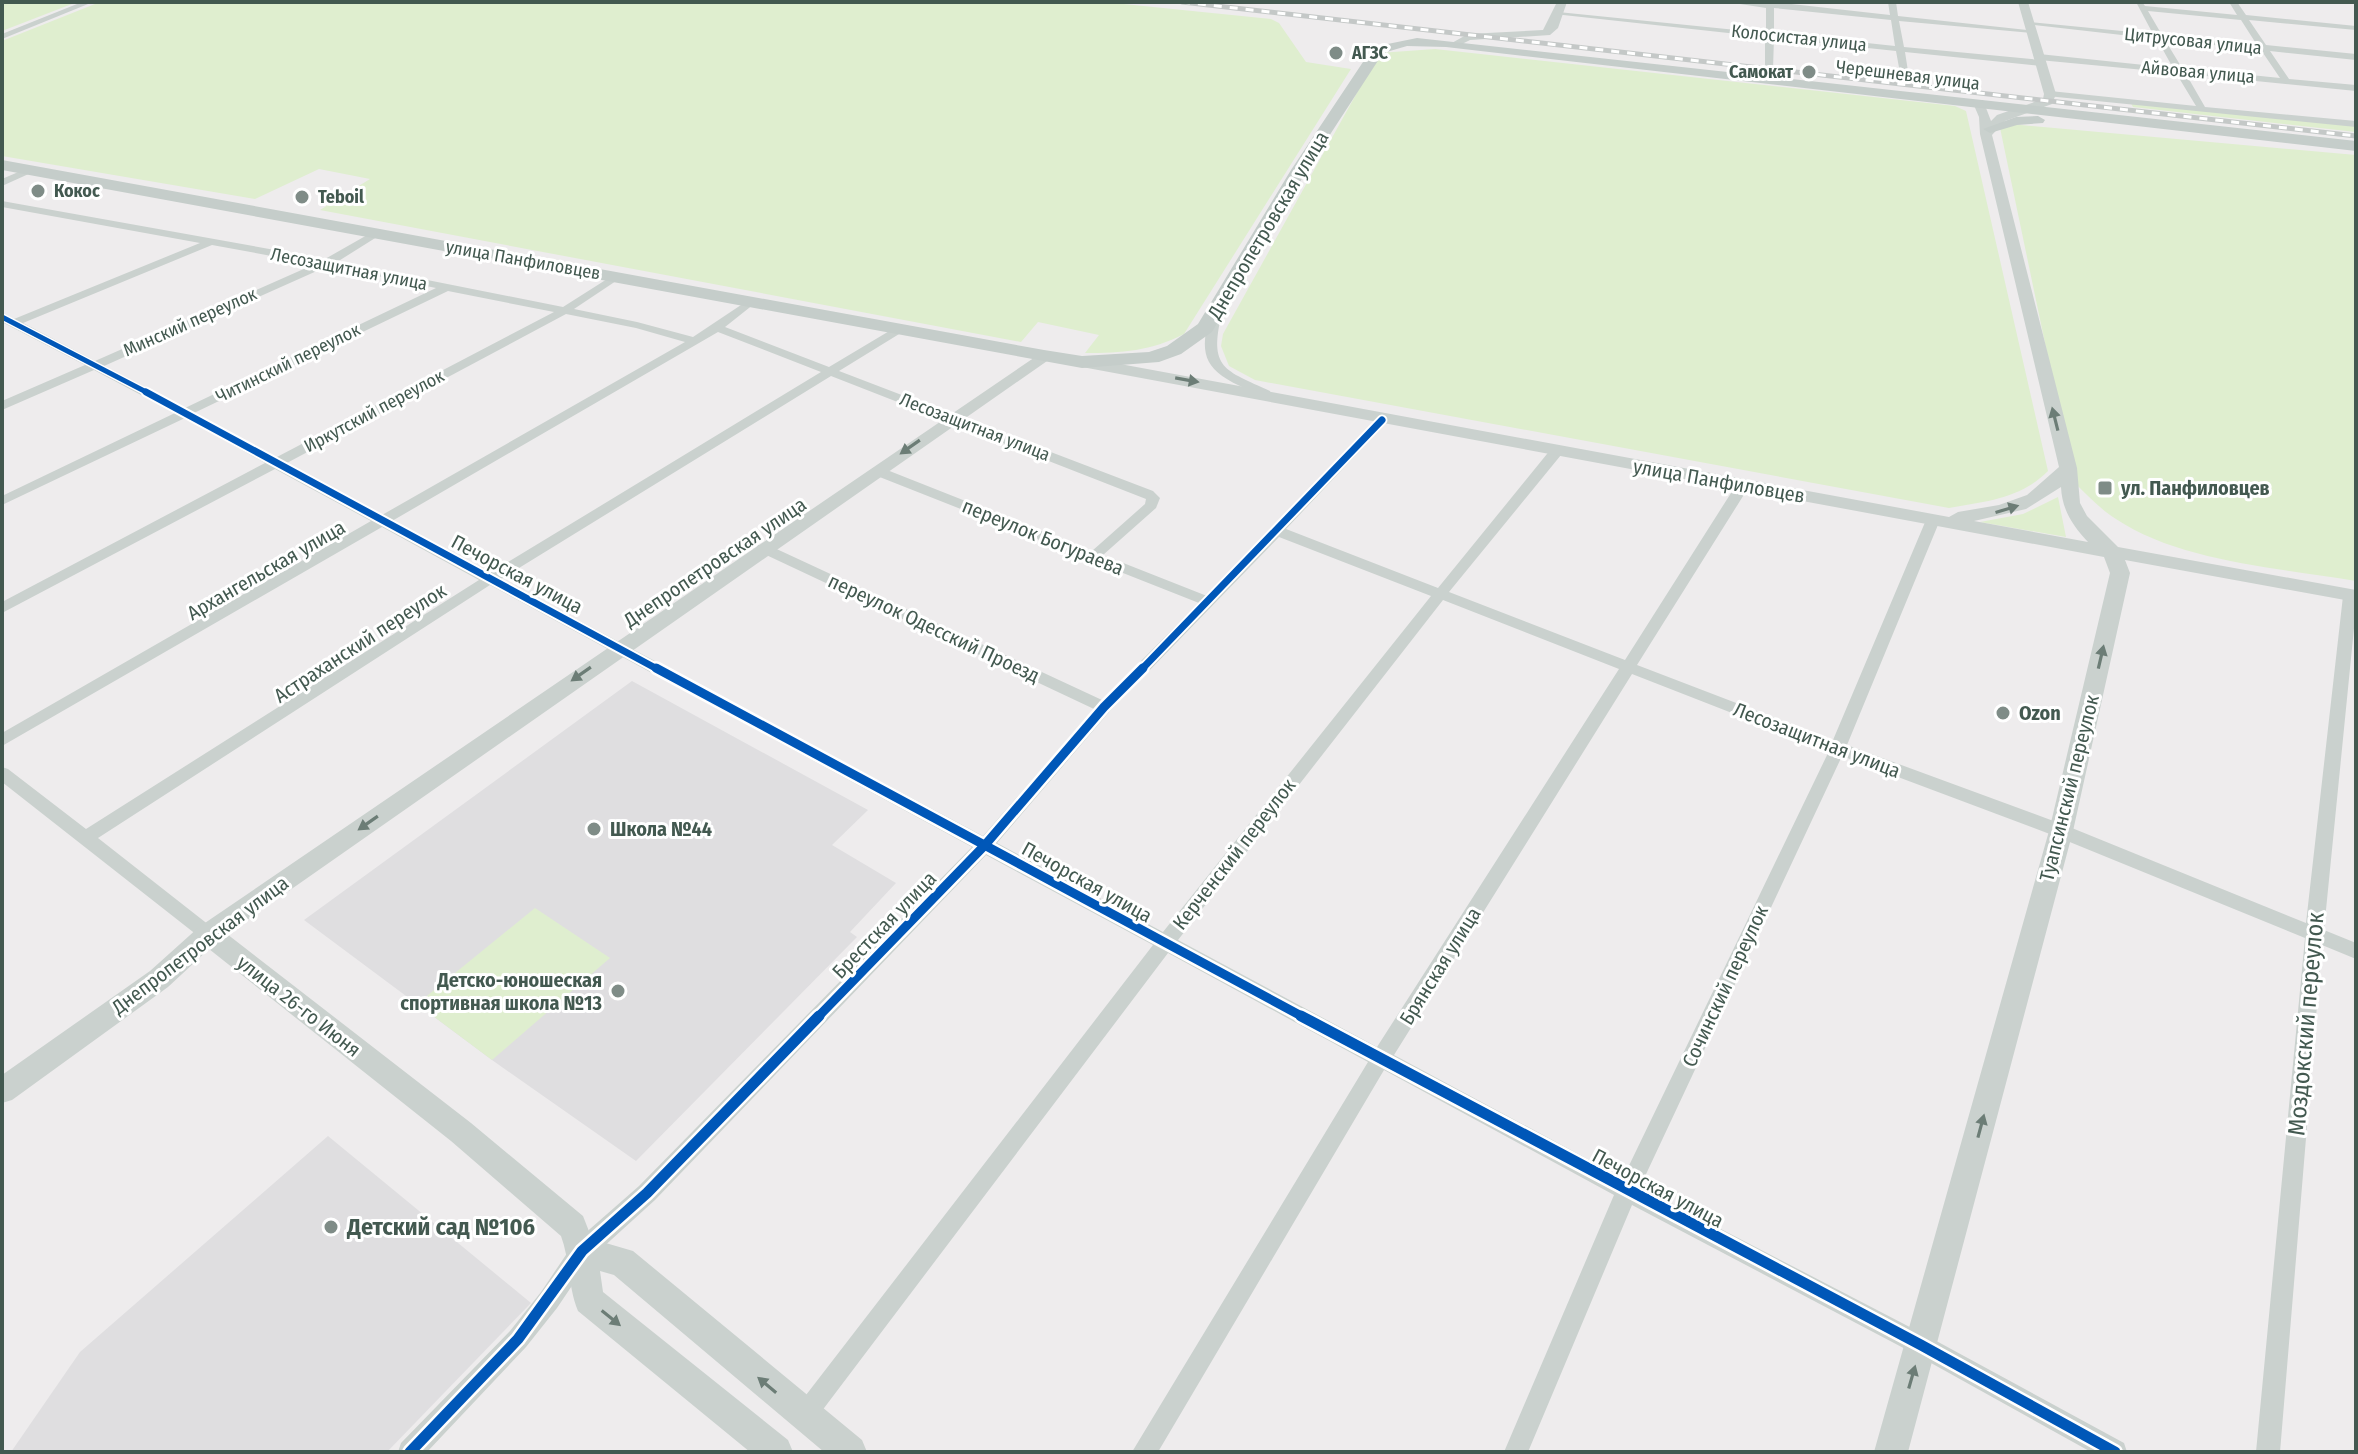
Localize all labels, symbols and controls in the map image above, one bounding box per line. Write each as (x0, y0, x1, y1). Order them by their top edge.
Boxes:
street label: Колосистая улица (1730, 20, 1868, 56)
street label: Цитрусовая улица (2123, 23, 2263, 59)
place label: АГЗС (1351, 42, 1389, 64)
marker: АГЗС (1327, 44, 1345, 62)
street label: Черешневая улица (1835, 55, 1981, 95)
street label: Айвовая улица (2140, 56, 2256, 88)
place label: Самокат (1729, 61, 1793, 83)
marker: Самокат (1800, 63, 1818, 81)
street label: Днепропетровская улица (1202, 127, 1334, 324)
place label: Кокос (54, 180, 100, 202)
marker: Кокос (29, 182, 47, 200)
place label: Teboil (318, 186, 364, 208)
marker: Teboil (293, 188, 311, 206)
street label: улица Панфиловцев (444, 236, 602, 284)
street label: Лесозащитная улица (269, 243, 429, 295)
street label: Минский переулок (120, 283, 261, 361)
street label: Читинский переулок (212, 318, 364, 407)
street label: Иркутский переулок (300, 365, 448, 457)
one-way arrow (1175, 375, 1200, 387)
street label: Лесозащитная улица (897, 388, 1053, 466)
one-way arrow (2049, 406, 2061, 431)
one-way arrow (900, 439, 921, 455)
street label: улица Панфиловцев (1631, 454, 1807, 508)
place label: ул. Панфиловцев (2120, 476, 2270, 500)
marker: ул. Панфиловцев (2096, 479, 2114, 497)
street label: Днепропетровская улица (618, 492, 811, 633)
street label: переулок Богураева (959, 494, 1127, 580)
one-way arrow (1995, 502, 2019, 515)
street label: Архангельская улица (183, 515, 349, 625)
street label: Печорская улица (447, 529, 587, 619)
street label: переулок Одесский Проезд (824, 568, 1044, 688)
street label: Астраханский переулок (269, 578, 451, 708)
one-way arrow (2095, 645, 2108, 670)
one-way arrow (570, 666, 591, 681)
street label: Туапсинский переулок (2034, 692, 2104, 884)
street label: Лесозащитная улица (1730, 697, 1904, 783)
place label: Ozon (2019, 701, 2061, 725)
marker: Ozon (1994, 704, 2012, 722)
street label: Керченский переулок (1168, 773, 1301, 934)
one-way arrow (357, 815, 378, 830)
place label: Школа №44 (610, 817, 712, 841)
marker: Школа №44 (585, 820, 603, 838)
street label: Печорская улица (1018, 836, 1156, 928)
street label: Брестская улица (827, 867, 941, 983)
street label: Днепропетровская улица (106, 871, 293, 1020)
street label: Сочинский переулок (1677, 901, 1773, 1071)
street label: Брянская улица (1394, 903, 1486, 1029)
street label: Моздокский переулок (2282, 910, 2330, 1137)
street label: улица 26-го Июня (232, 950, 366, 1062)
place label: Детско-юношеская спортивная школа №13 (400, 968, 602, 1015)
marker: Детско-юношеская спортивная школа №13 (609, 982, 627, 1000)
one-way arrow (1975, 1113, 1987, 1138)
street label: Печорская улица (1588, 1143, 1728, 1233)
place label: Детский сад №106 (346, 1213, 535, 1241)
marker: Детский сад №106 (322, 1218, 340, 1236)
one-way arrow (601, 1309, 621, 1326)
one-way arrow (1907, 1364, 1919, 1389)
one-way arrow (758, 1377, 778, 1394)

